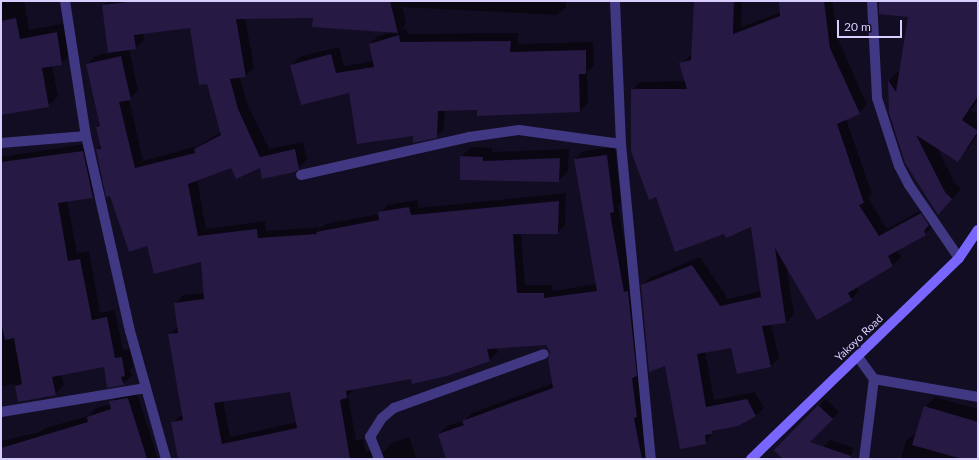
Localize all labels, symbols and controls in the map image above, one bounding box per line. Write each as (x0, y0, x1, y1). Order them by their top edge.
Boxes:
scale bar (839, 12, 904, 38)
text: 20 m (844, 19, 871, 34)
street label: Yakoyo Road (832, 312, 886, 364)

